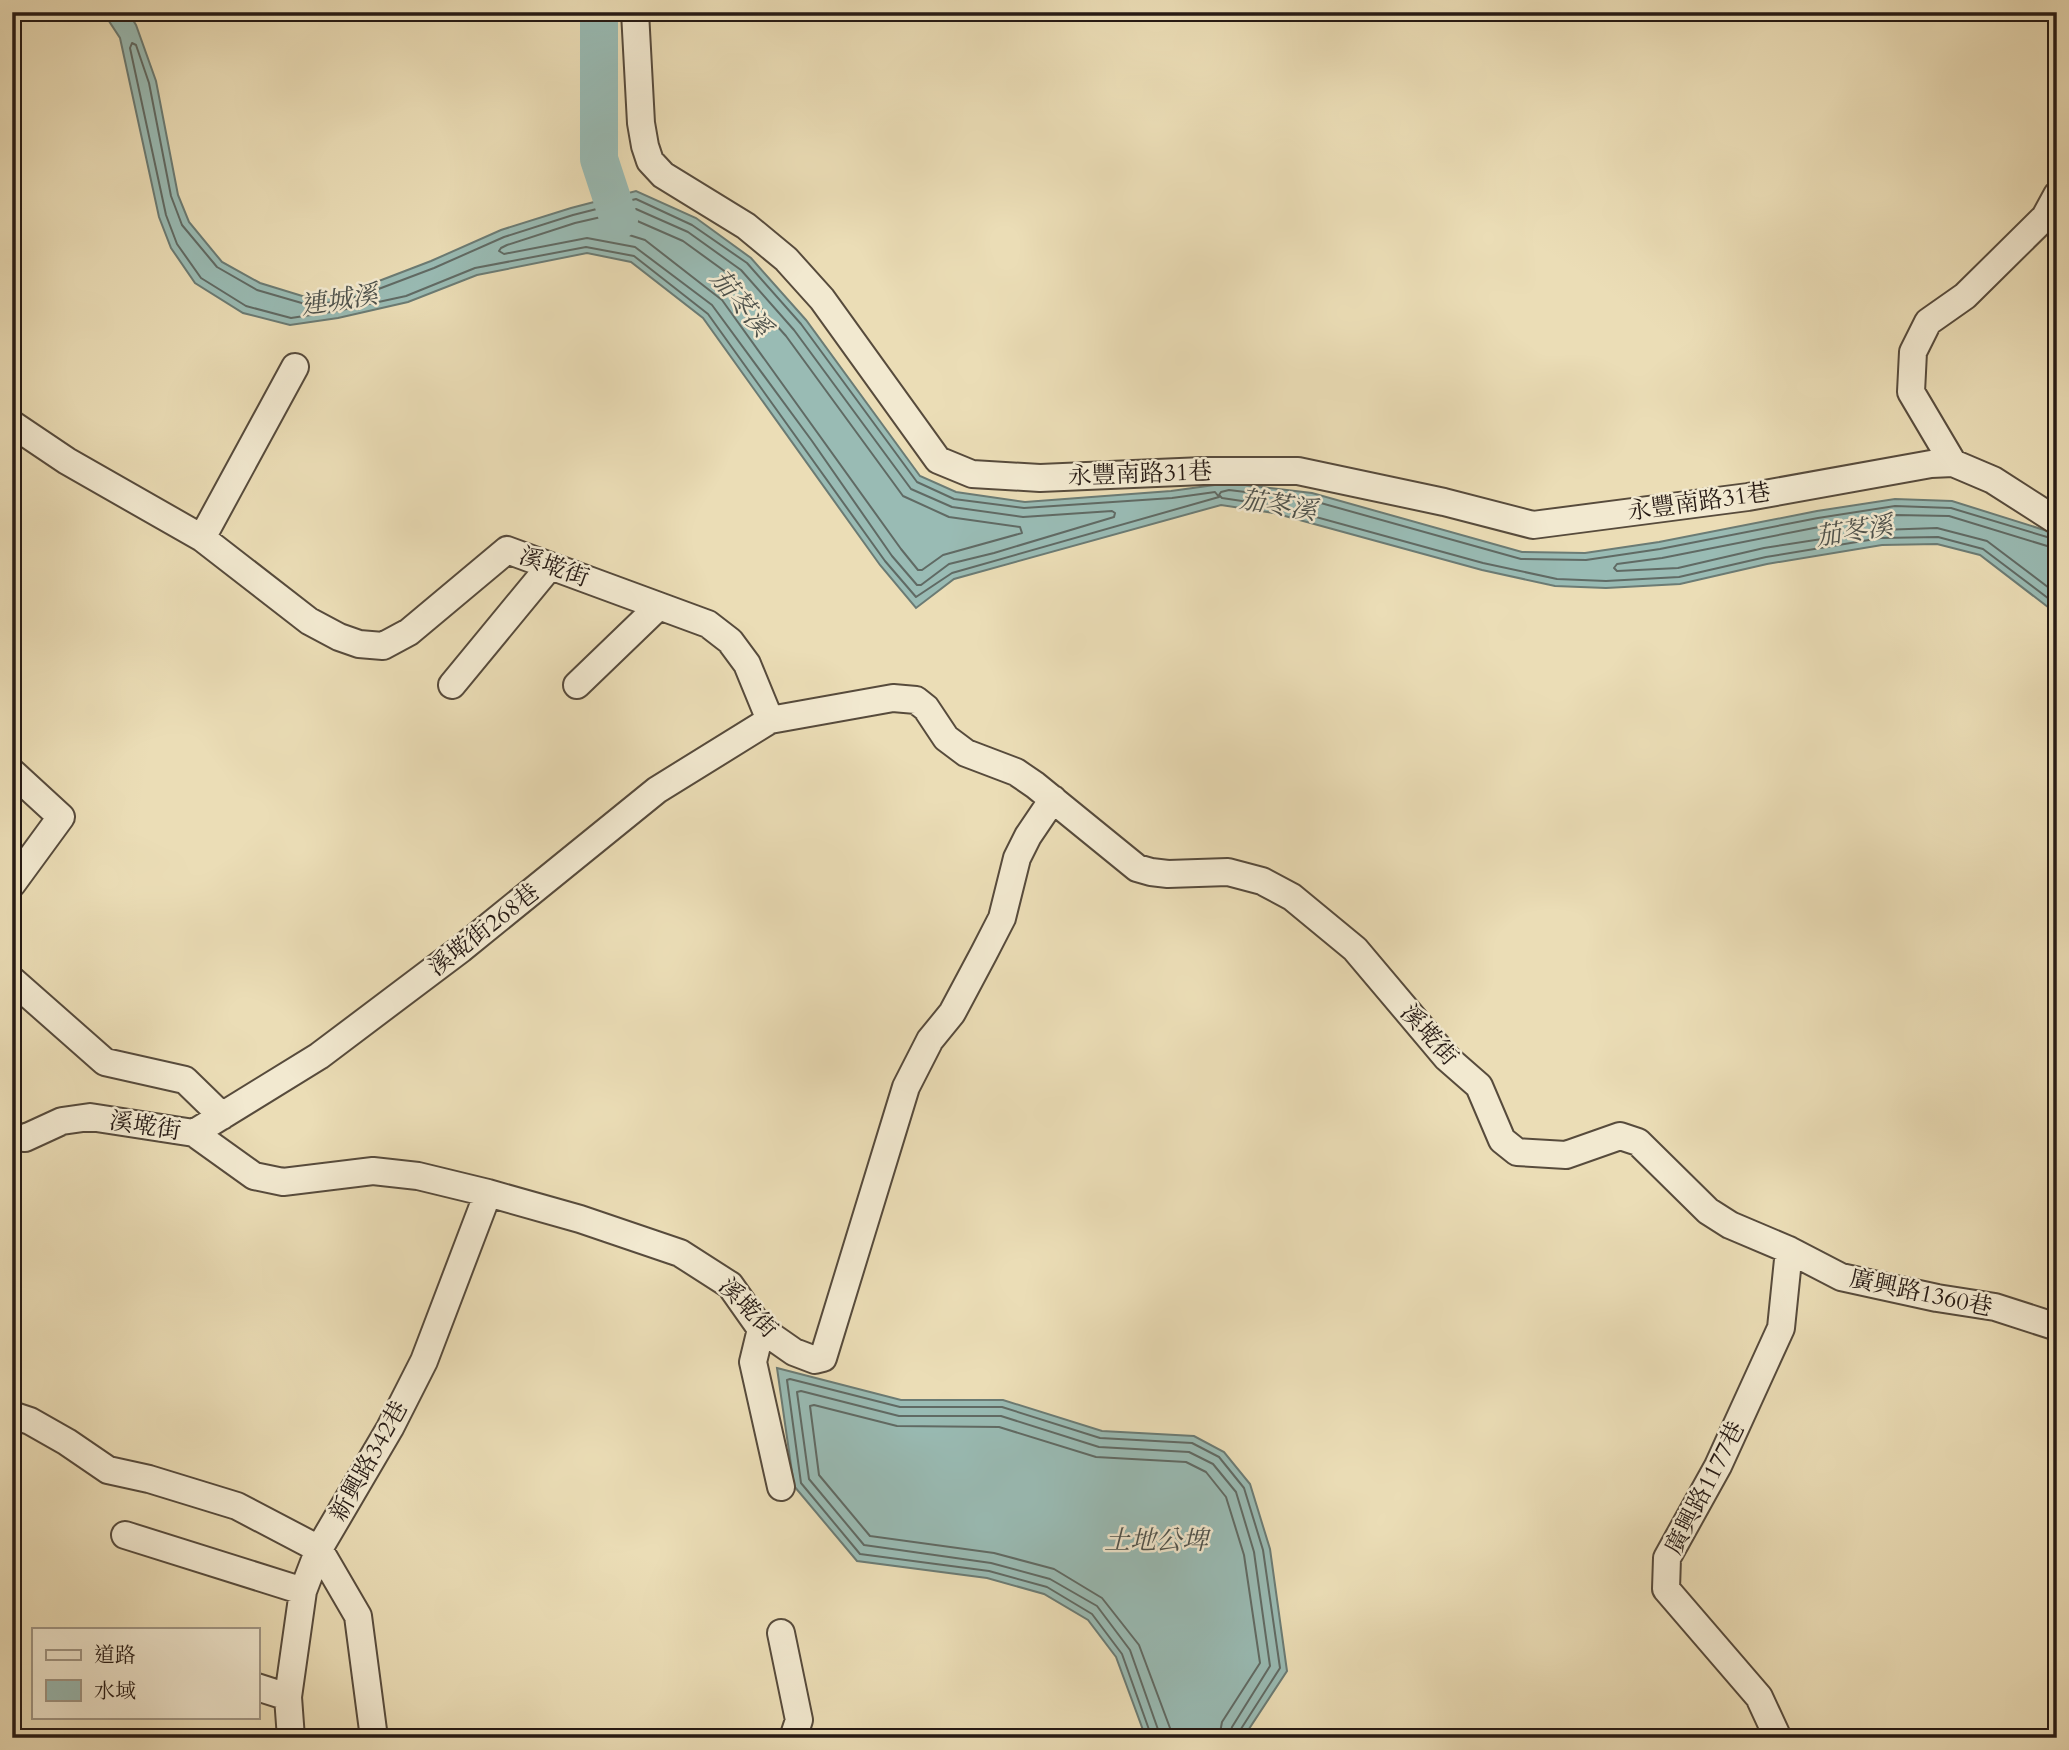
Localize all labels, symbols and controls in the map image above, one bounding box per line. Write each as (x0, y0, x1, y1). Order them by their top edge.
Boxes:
water label: 茄苳溪 (703, 262, 781, 346)
water label: 連城溪 (298, 276, 383, 323)
street label: 永豐南路31巷 (1067, 455, 1213, 493)
street label: 永豐南路31巷 (1625, 476, 1773, 528)
water label: 茄苳溪 (1237, 482, 1322, 529)
water label: 茄苳溪 (1813, 507, 1898, 554)
street label: 溪墘街 (515, 539, 593, 595)
street label: 溪墘街268巷 (421, 876, 547, 984)
street label: 溪墘街 (1393, 997, 1465, 1073)
street label: 溪墘街 (107, 1104, 183, 1148)
street label: 廣興路1360巷 (1847, 1262, 1995, 1324)
street label: 溪墘街 (711, 1271, 785, 1345)
street label: 新興路342巷 (322, 1395, 416, 1527)
street label: 廣興路1177巷 (1657, 1416, 1753, 1560)
water label: 土地公埤 (1104, 1523, 1211, 1558)
legend (32, 1628, 259, 1718)
text: 道路 (94, 1641, 136, 1670)
text: 水域 (94, 1677, 136, 1706)

